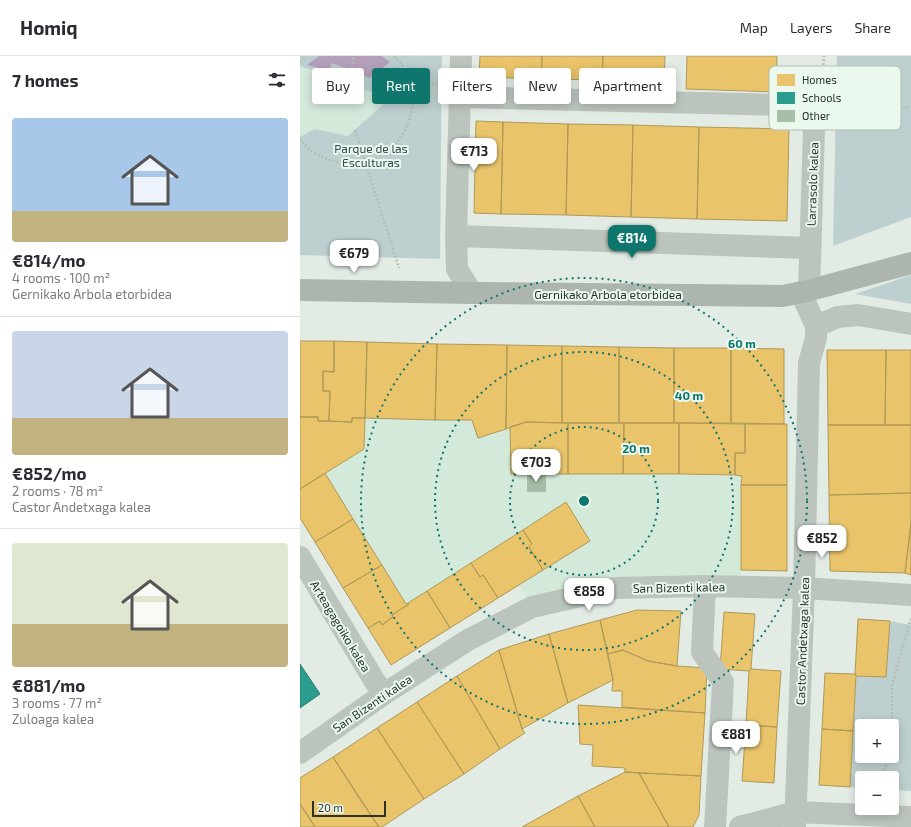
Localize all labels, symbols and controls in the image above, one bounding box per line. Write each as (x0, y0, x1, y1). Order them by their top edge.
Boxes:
text: Homiq (20, 16, 78, 39)
text: Map (740, 19, 768, 36)
text: Layers (790, 19, 832, 36)
text: Share (854, 19, 891, 36)
legend (769, 66, 901, 130)
chip: Buy (312, 68, 364, 104)
chip: Rent (372, 68, 430, 104)
chip: Filters (438, 68, 506, 104)
chip: New (514, 68, 571, 104)
chip: Apartment (579, 68, 676, 104)
icon: filters (266, 69, 288, 91)
text: 7 homes (12, 70, 79, 90)
text: Homes (802, 73, 837, 86)
text: Schools (802, 91, 842, 104)
text: Other (802, 109, 831, 122)
pin: €713 (450, 138, 498, 172)
park label: Parque de las Esculturas (334, 141, 408, 169)
street label: Larrasolo kalea (804, 142, 820, 226)
text: €713 (460, 143, 488, 159)
icon: home (114, 144, 186, 216)
pin: €814 (608, 225, 656, 259)
text: €814 (617, 230, 647, 246)
pin: €679 (330, 240, 378, 274)
text: €679 (339, 245, 369, 261)
text: €814/mo (12, 250, 86, 270)
text: 4 rooms · 100 m² (12, 270, 110, 286)
text: Gernikako Arbola etorbidea (12, 286, 172, 302)
street label: Gernikako Arbola etorbidea (534, 287, 682, 301)
text: 60 m (728, 336, 756, 350)
icon: home (114, 357, 186, 429)
text: 40 m (675, 388, 703, 402)
text: 20 m (622, 441, 650, 455)
pin: €703 (512, 449, 560, 483)
text: €703 (521, 454, 551, 470)
text: €852/mo (12, 463, 87, 483)
text: 2 rooms · 78 m² (12, 483, 103, 499)
centre of rings (577, 494, 591, 508)
text: Castor Andetxaga kalea (12, 499, 151, 515)
pin: €852 (798, 525, 846, 559)
text: €852 (806, 530, 838, 546)
icon: home (114, 569, 186, 641)
street label: Castor Andetxaga kalea (793, 577, 811, 705)
street label: Arteagagoiko kalea (308, 578, 374, 674)
pin: €858 (565, 578, 613, 612)
street label: San Bizenti kalea (633, 579, 725, 595)
text: €858 (573, 583, 605, 599)
street label: San Bizenti kalea (330, 671, 414, 735)
text: €881/mo (12, 675, 85, 695)
text: 3 rooms · 77 m² (12, 695, 102, 711)
text: Zuloaga kalea (12, 711, 94, 727)
map controls (855, 719, 899, 815)
button: + (855, 719, 899, 763)
pin: €881 (712, 721, 760, 755)
text: €881 (721, 726, 751, 742)
button: − (855, 771, 899, 815)
scale bar (312, 799, 386, 818)
text: 20 m (318, 801, 343, 814)

